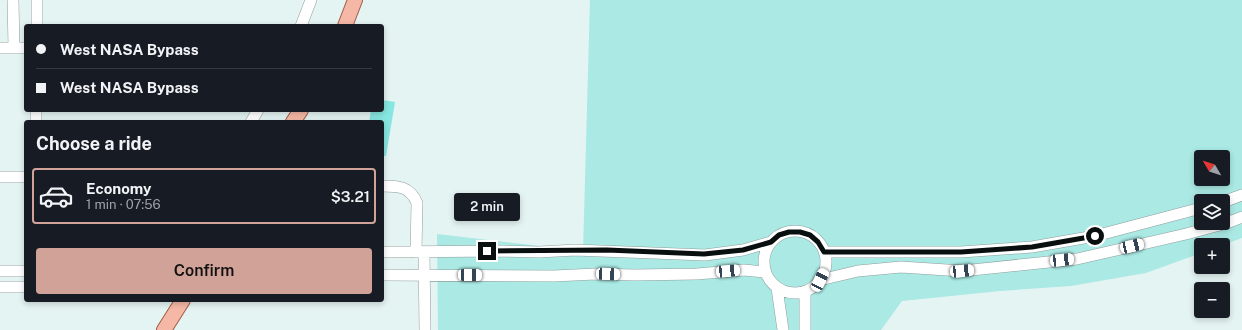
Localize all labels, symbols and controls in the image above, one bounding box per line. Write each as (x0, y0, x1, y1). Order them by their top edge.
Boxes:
text: West NASA Bypass (60, 41, 199, 58)
text: West NASA Bypass (60, 79, 199, 96)
text: Choose a ride (36, 133, 152, 154)
north arrow (1194, 150, 1230, 186)
map controls (1194, 150, 1230, 318)
icon: car (38, 178, 74, 214)
text: Economy (86, 180, 151, 197)
text: $3.21 (331, 188, 370, 205)
callout: 2 min (454, 193, 520, 221)
button: layers (1194, 194, 1230, 230)
text: 1 min · 07:56 (86, 197, 161, 212)
text: 2 min (470, 199, 504, 214)
route start (1086, 227, 1104, 245)
car (1119, 237, 1145, 255)
button: + (1194, 238, 1230, 274)
route end (478, 242, 496, 260)
button: Confirm (36, 248, 372, 294)
car (1049, 253, 1075, 267)
car (716, 264, 740, 278)
car (949, 264, 975, 278)
car (809, 267, 831, 293)
car (596, 268, 620, 280)
car (458, 269, 482, 281)
button: − (1194, 282, 1230, 318)

